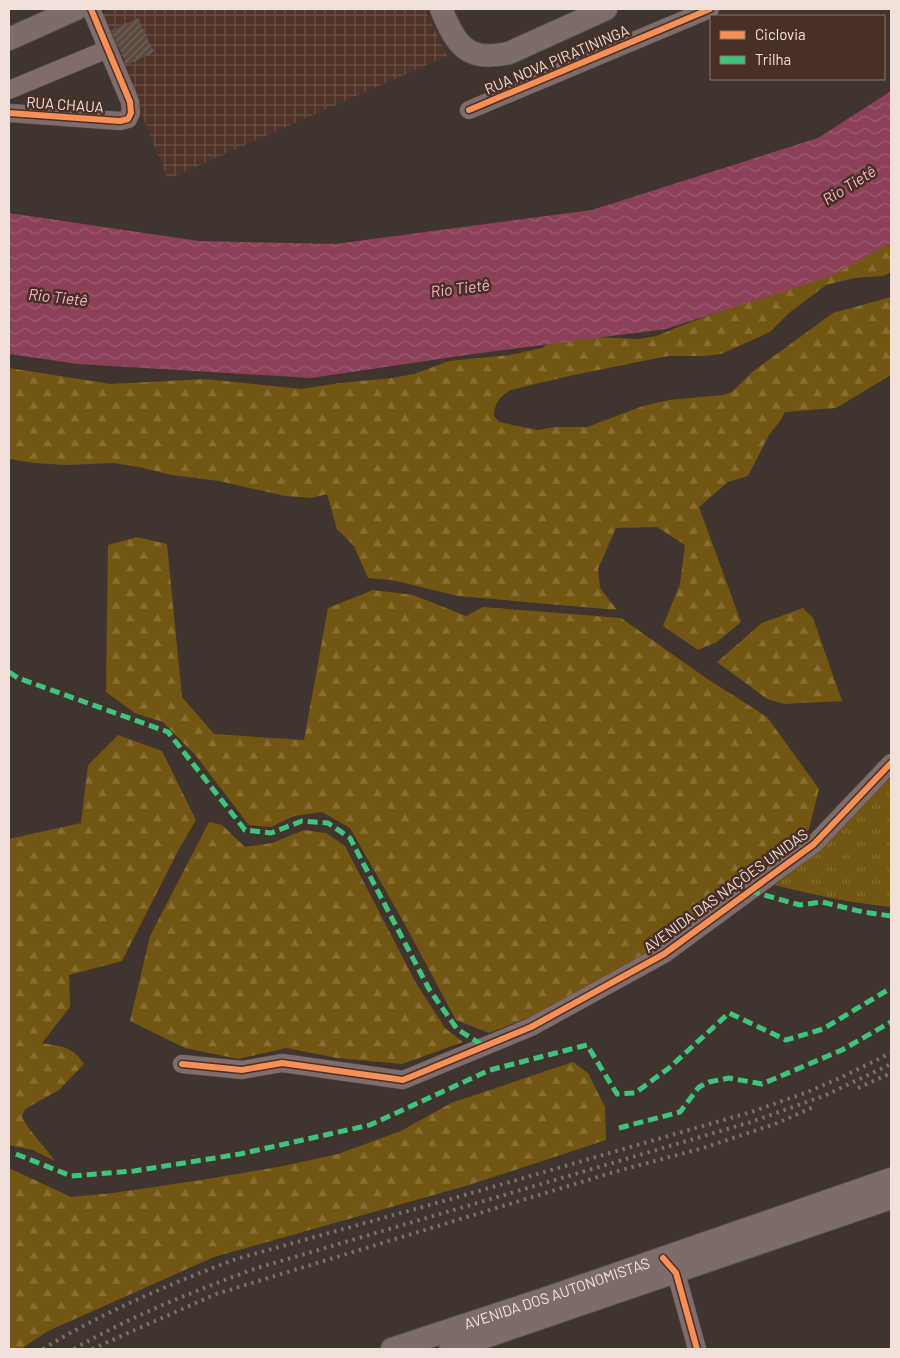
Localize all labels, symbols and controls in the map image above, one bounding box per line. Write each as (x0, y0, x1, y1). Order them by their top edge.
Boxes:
legend (710, 15, 885, 80)
street label: RUA NOVA PIRATININGA (482, 20, 632, 98)
text: Ciclovia (755, 25, 806, 43)
text: Trilha (755, 50, 791, 68)
street label: RUA CHAUA (26, 92, 104, 116)
water label: Rio Tietê (818, 161, 879, 208)
water label: Rio Tietê (429, 274, 491, 301)
water label: Rio Tietê (27, 284, 89, 309)
street label: AVENIDA DAS NAÇÕES UNIDAS (640, 825, 811, 956)
street label: AVENIDA DOS AUTONOMISTAS (461, 1253, 652, 1333)

